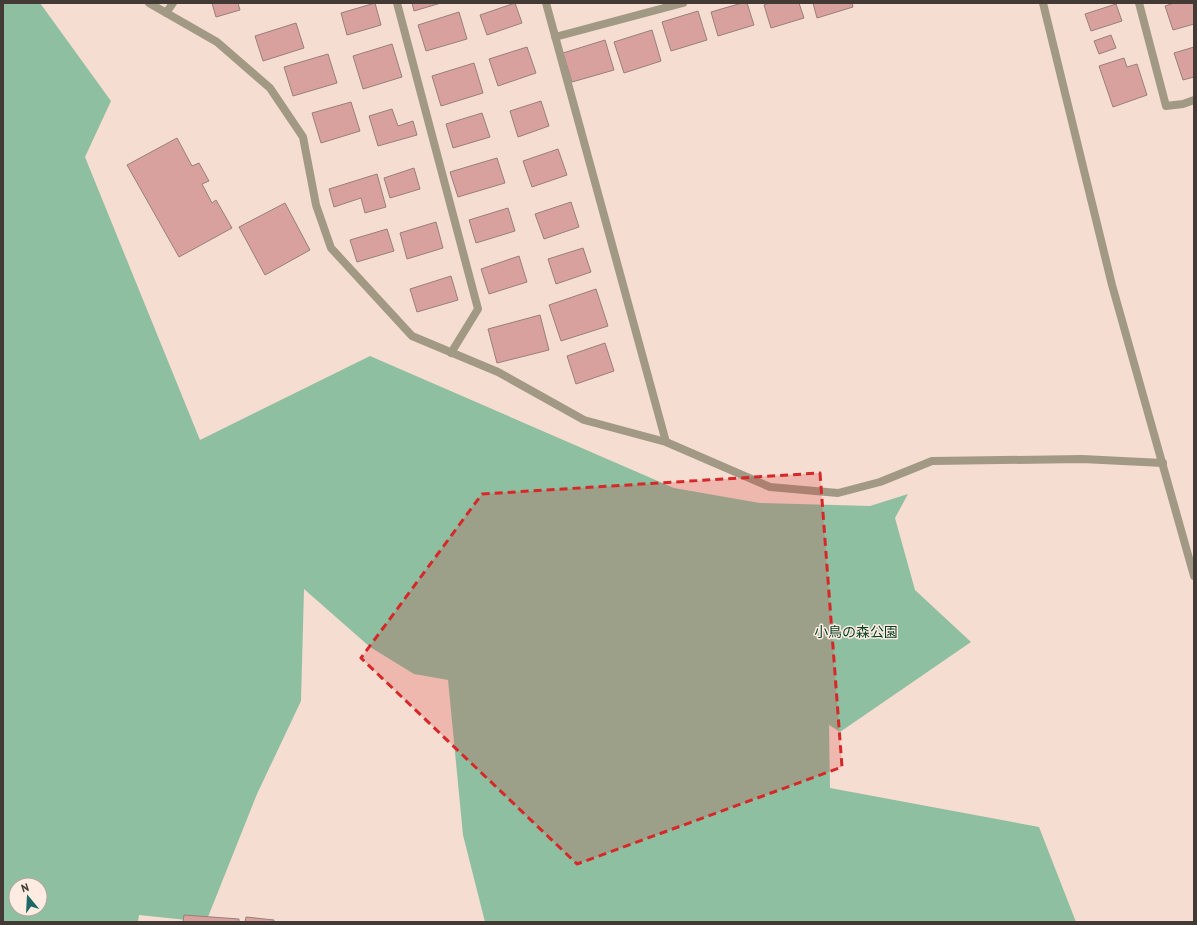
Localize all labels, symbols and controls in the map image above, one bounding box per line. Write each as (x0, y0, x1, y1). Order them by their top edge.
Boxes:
park label: 小鳥の森公園 (814, 623, 898, 641)
north arrow (8, 877, 48, 917)
text: N (19, 880, 31, 895)

